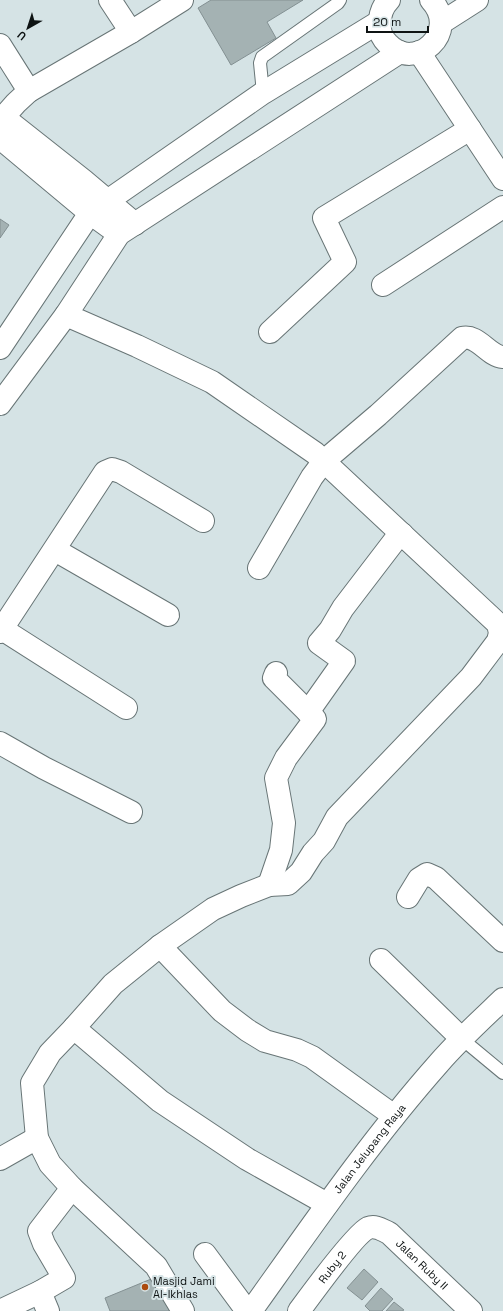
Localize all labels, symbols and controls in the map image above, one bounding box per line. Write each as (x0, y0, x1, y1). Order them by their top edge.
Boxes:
north arrow (8, 8, 48, 48)
scale bar (367, 8, 428, 34)
text: 20 m (373, 14, 401, 30)
text: U (14, 28, 29, 44)
street label: Jalan Jelupang Raya (330, 1100, 409, 1196)
street label: Jalan Ruby II (393, 1236, 451, 1292)
street label: Ruby 2 (315, 1248, 349, 1286)
place label: Masjid Jami Al-Ikhlas (153, 1274, 215, 1301)
marker: Masjid Jami Al-Ikhlas (140, 1282, 150, 1292)

